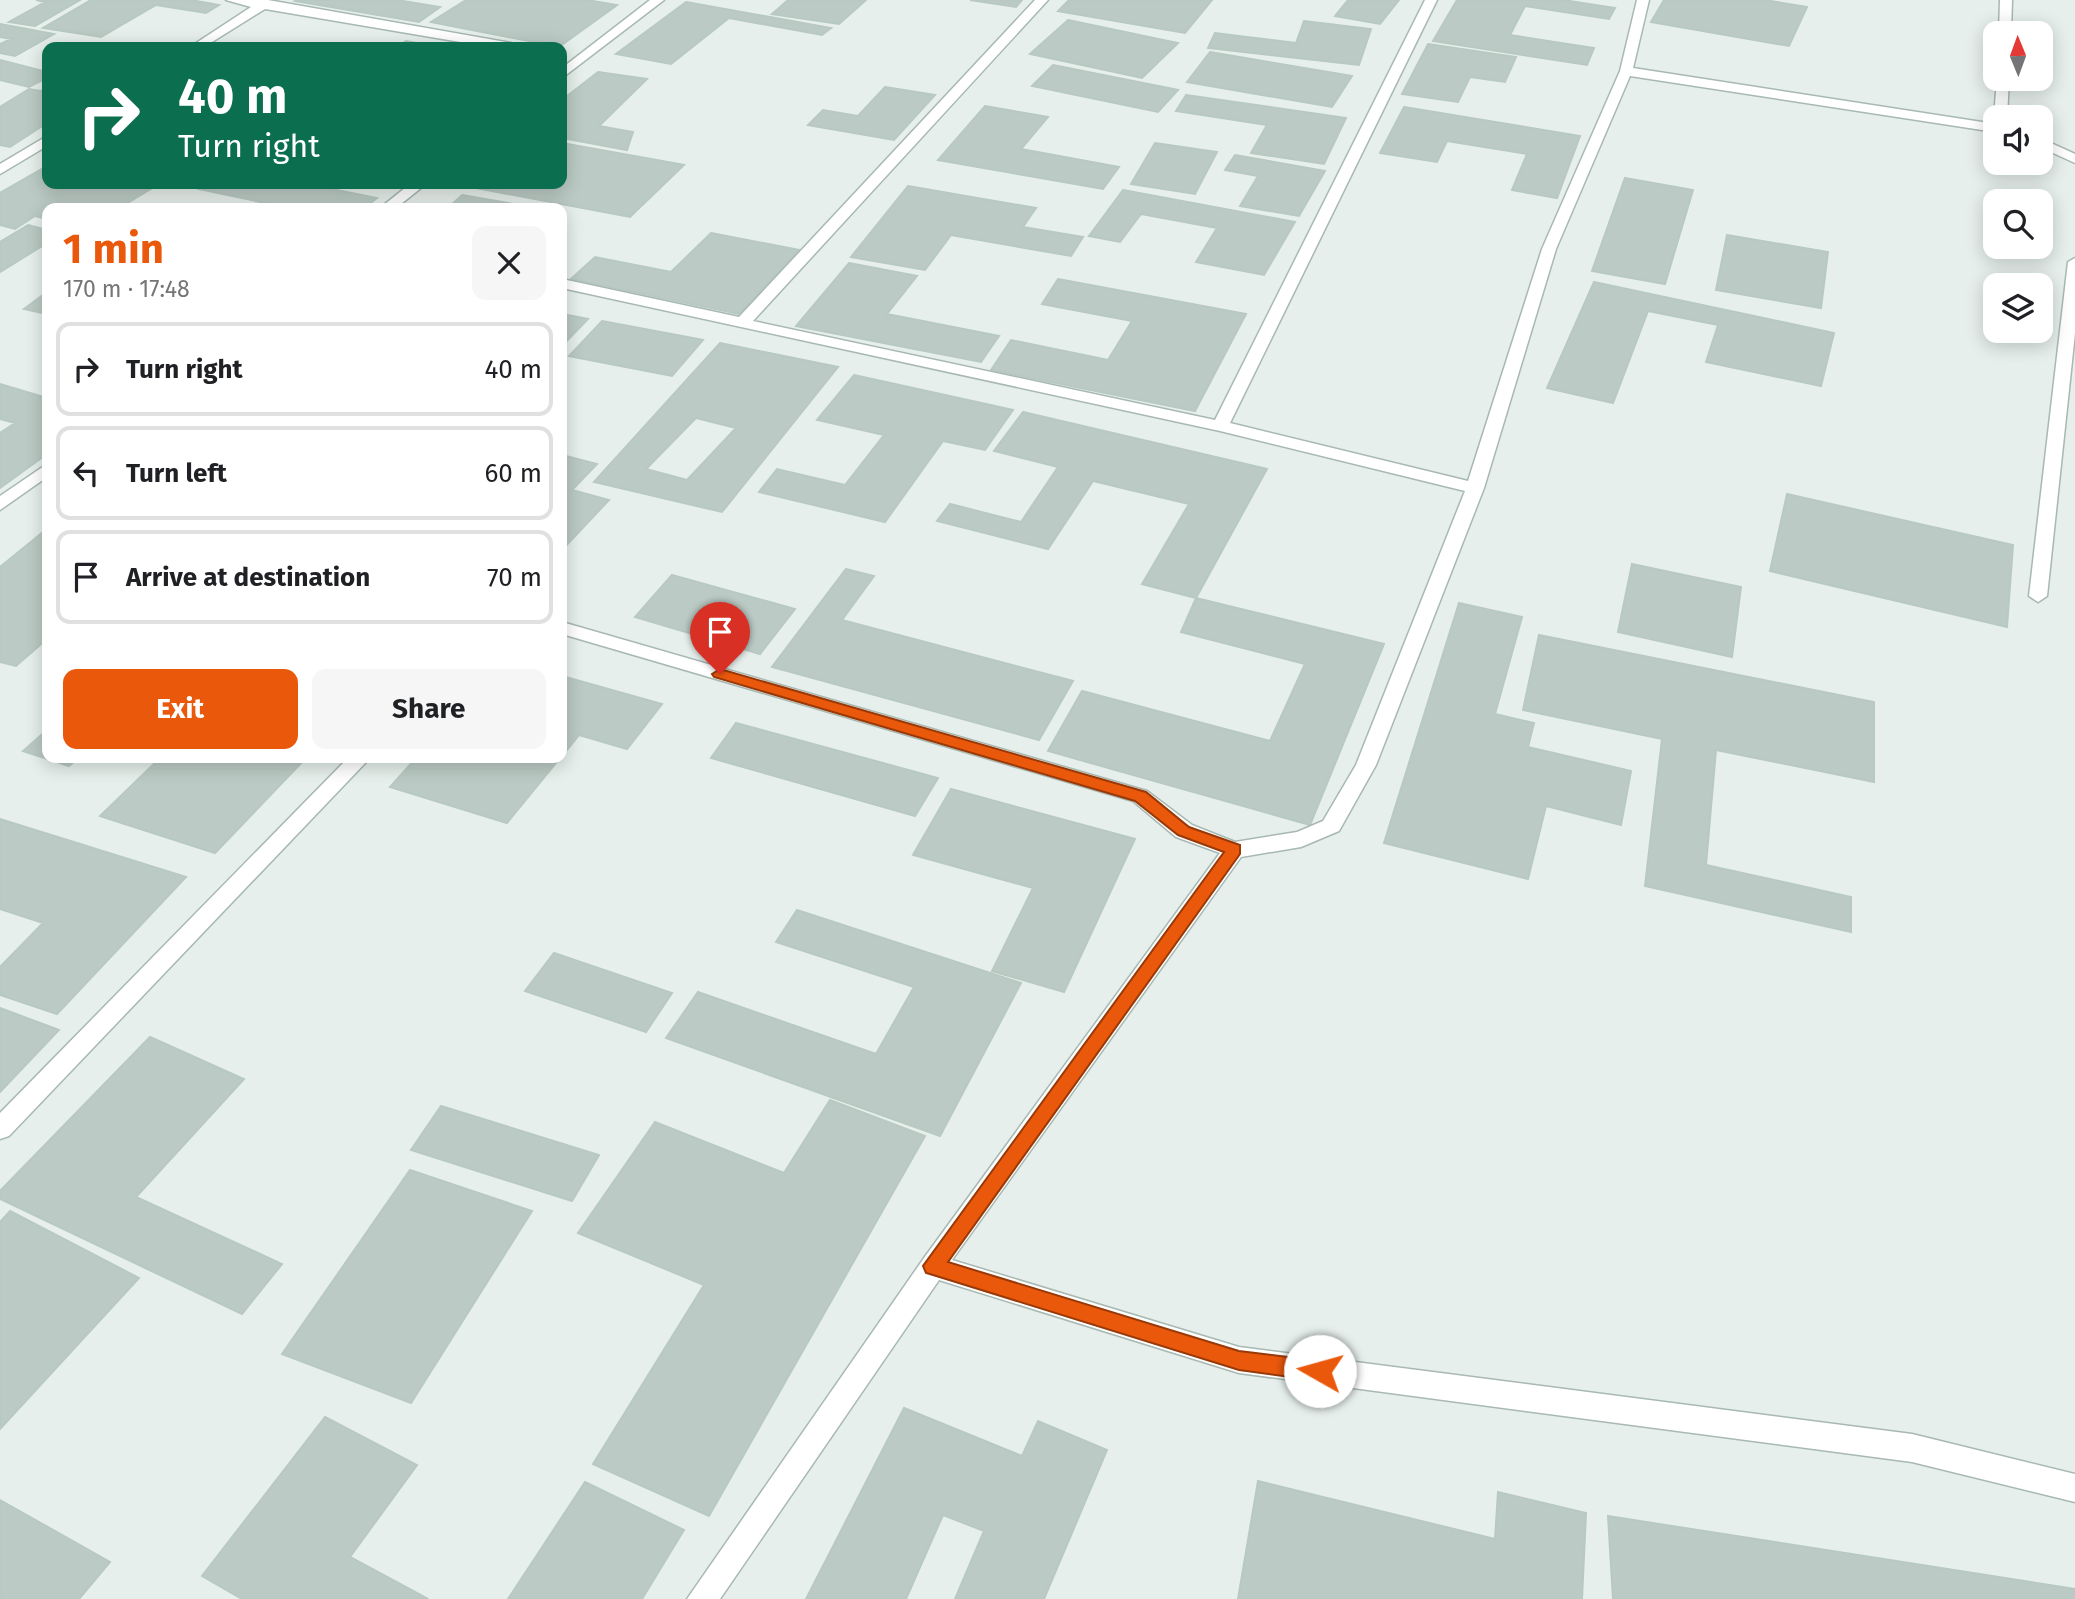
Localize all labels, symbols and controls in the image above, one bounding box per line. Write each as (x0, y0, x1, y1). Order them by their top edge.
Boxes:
north arrow (1983, 21, 2053, 91)
map controls (1983, 21, 2053, 343)
text: 40 m (178, 67, 287, 126)
icon: right (63, 70, 154, 161)
button: sound (1983, 105, 2053, 175)
text: Turn right (178, 127, 320, 165)
button: search (1983, 189, 2053, 259)
text: 1 min (63, 224, 164, 274)
button: close (472, 226, 546, 300)
button: layers (1983, 273, 2053, 343)
text: 170 m · 17:48 (63, 275, 190, 303)
icon: right (67, 350, 105, 388)
text: Turn right (126, 354, 243, 385)
text: 40 m (484, 354, 542, 385)
icon: left (67, 454, 105, 492)
text: Turn left (126, 458, 227, 489)
text: 60 m (484, 458, 542, 489)
icon: arrive (67, 558, 105, 596)
text: Arrive at destination (126, 562, 370, 593)
text: 70 m (487, 562, 542, 593)
pin (690, 602, 750, 674)
icon: arrive (701, 613, 739, 651)
button: Exit (63, 669, 298, 749)
button: Share (312, 669, 546, 749)
position arrow (1283, 1334, 1357, 1408)

